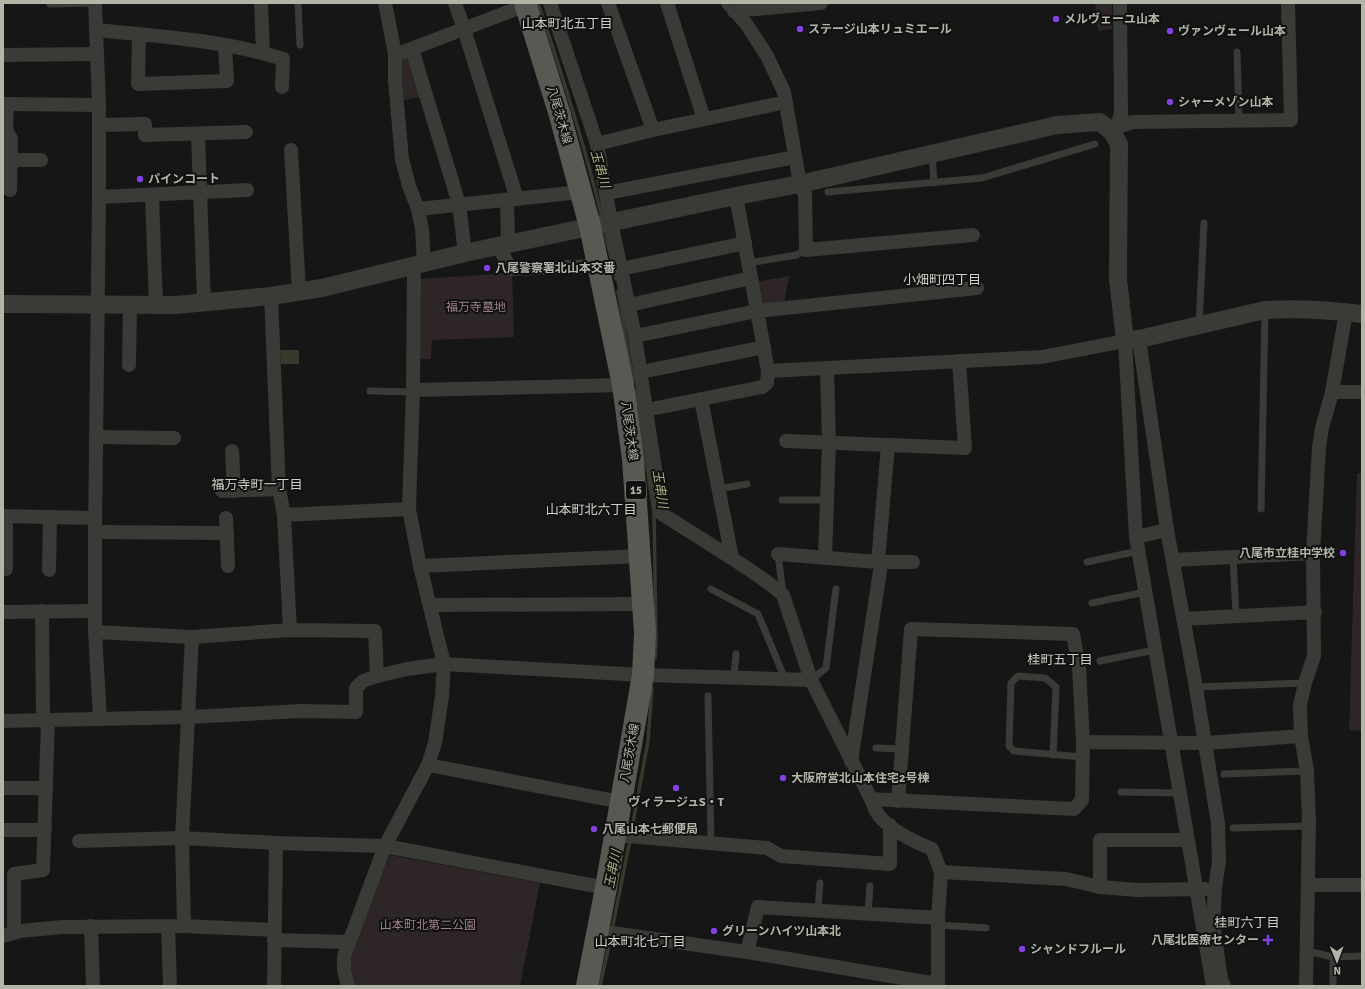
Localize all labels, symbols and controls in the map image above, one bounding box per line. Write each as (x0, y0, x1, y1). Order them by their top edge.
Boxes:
place label: メルヴェーユ山本 (1064, 12, 1160, 27)
marker: メルヴェーユ山本 (1051, 14, 1061, 24)
district label: 山本町北五丁目 (521, 16, 613, 32)
place label: ステージ山本リュミエール (808, 22, 952, 37)
marker: ステージ山本リュミエール (795, 24, 805, 34)
place label: ヴァンヴェール山本 (1178, 24, 1286, 39)
marker: ヴァンヴェール山本 (1165, 26, 1175, 36)
street label: 八尾茨木線 (544, 84, 574, 146)
place label: シャーメゾン山本 (1178, 95, 1274, 110)
marker: シャーメゾン山本 (1165, 97, 1175, 107)
water label: 玉串川 (587, 148, 614, 192)
place label: パインコート (148, 172, 220, 187)
marker: パインコート (135, 174, 145, 184)
place label: 八尾警察署北山本交番 (495, 261, 616, 276)
marker: 八尾警察署北山本交番 (482, 263, 492, 273)
district label: 小畑町四丁目 (903, 272, 981, 288)
park label: 福万寺墓地 (446, 300, 506, 315)
street label: 八尾茨木線 (617, 400, 641, 462)
water label: 玉串川 (649, 468, 671, 511)
district label: 福万寺町一丁目 (211, 477, 303, 493)
road number: 15 (626, 481, 646, 499)
district label: 山本町北六丁目 (545, 502, 637, 518)
place label: 八尾市立桂中学校 (1239, 546, 1335, 561)
marker: 八尾市立桂中学校 (1338, 548, 1348, 558)
district label: 桂町五丁目 (1027, 652, 1093, 668)
street label: 八尾茨木線 (617, 722, 643, 784)
place label: 大阪府営北山本住宅2号棟 (791, 771, 929, 786)
marker: 大阪府営北山本住宅2号棟 (778, 773, 788, 783)
marker: ヴィラージュS・T (671, 783, 681, 793)
place label: ヴィラージュS・T (628, 795, 725, 810)
place label: 八尾山本七郵便局 (602, 822, 698, 837)
marker: 八尾山本七郵便局 (589, 824, 599, 834)
water label: 玉串川 (601, 846, 625, 890)
district label: 桂町六丁目 (1214, 915, 1280, 931)
park label: 山本町北第二公園 (380, 918, 476, 933)
place label: グリーンハイツ山本北 (722, 924, 841, 939)
marker: グリーンハイツ山本北 (709, 926, 719, 936)
place label: 八尾北医療センター (1151, 933, 1259, 948)
district label: 山本町北七丁目 (594, 934, 686, 950)
marker: 八尾北医療センター (1262, 934, 1274, 946)
north arrow (1317, 941, 1357, 981)
place label: シャンドフルール (1030, 942, 1126, 957)
marker: シャンドフルール (1017, 944, 1027, 954)
text: N (1333, 964, 1341, 977)

